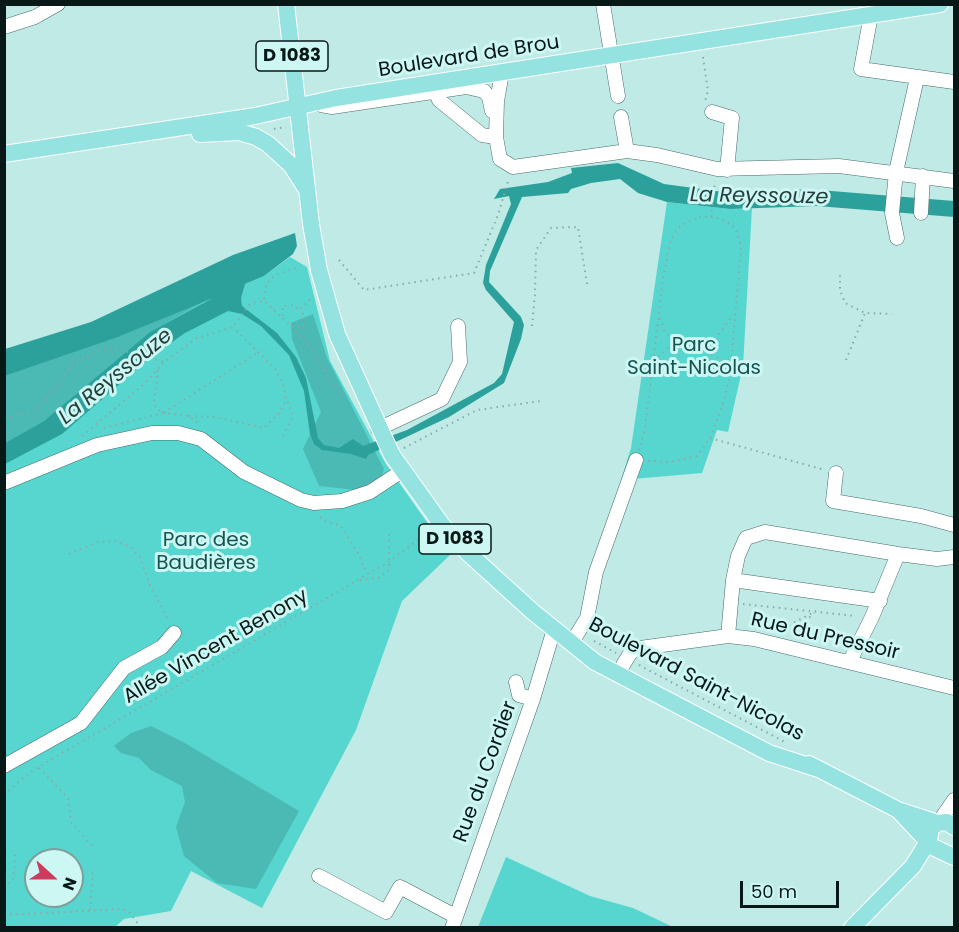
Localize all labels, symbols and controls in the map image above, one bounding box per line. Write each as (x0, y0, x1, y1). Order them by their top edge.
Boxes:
street label: Boulevard de Brou (377, 31, 561, 83)
road number: D 1083 (256, 41, 328, 71)
water label: La Reyssouze (690, 183, 828, 211)
water label: La Reyssouze (54, 324, 178, 430)
park label: Parc Saint-Nicolas (627, 334, 761, 381)
road number: D 1083 (419, 524, 491, 554)
park label: Parc des Baudières (156, 529, 256, 576)
street label: Allée Vincent Benony (120, 584, 312, 710)
street label: Rue du Pressoir (748, 608, 902, 666)
street label: Boulevard Saint-Nicolas (584, 613, 808, 747)
street label: Rue du Cordier (449, 698, 523, 846)
north arrow (24, 848, 84, 908)
scale bar (743, 869, 842, 907)
text: N (57, 874, 82, 894)
text: 50 m (751, 879, 797, 904)

